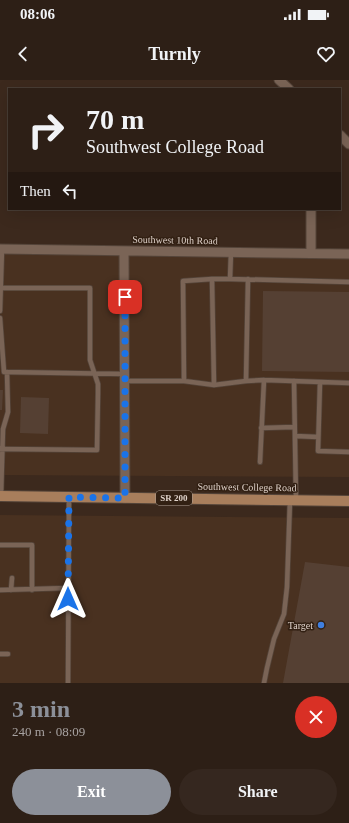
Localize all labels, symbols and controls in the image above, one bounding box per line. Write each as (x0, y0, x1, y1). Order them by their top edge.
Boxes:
text: 08:06 (20, 6, 55, 22)
icon: back (12, 43, 34, 65)
icon: heart (315, 43, 337, 65)
text: Turnly (148, 44, 201, 64)
icon: right (20, 104, 72, 156)
text: 70 m (86, 104, 144, 135)
text: Southwest College Road (86, 137, 264, 157)
icon: left (59, 180, 81, 202)
text: Then (20, 183, 51, 199)
street label: Southwest 10th Road (132, 234, 218, 246)
pin (108, 280, 142, 314)
icon: arrive (114, 286, 136, 308)
street label: Southwest College Road (197, 481, 297, 493)
road number: SR 200 (156, 491, 192, 505)
position arrow (47, 578, 89, 620)
place label: Target (288, 620, 313, 631)
marker: Target (316, 620, 326, 630)
text: 3 min (12, 696, 70, 722)
button: close (295, 696, 337, 738)
text: 240 m · 08:09 (12, 724, 85, 739)
button: Exit (12, 769, 171, 815)
button: Share (179, 769, 337, 815)

